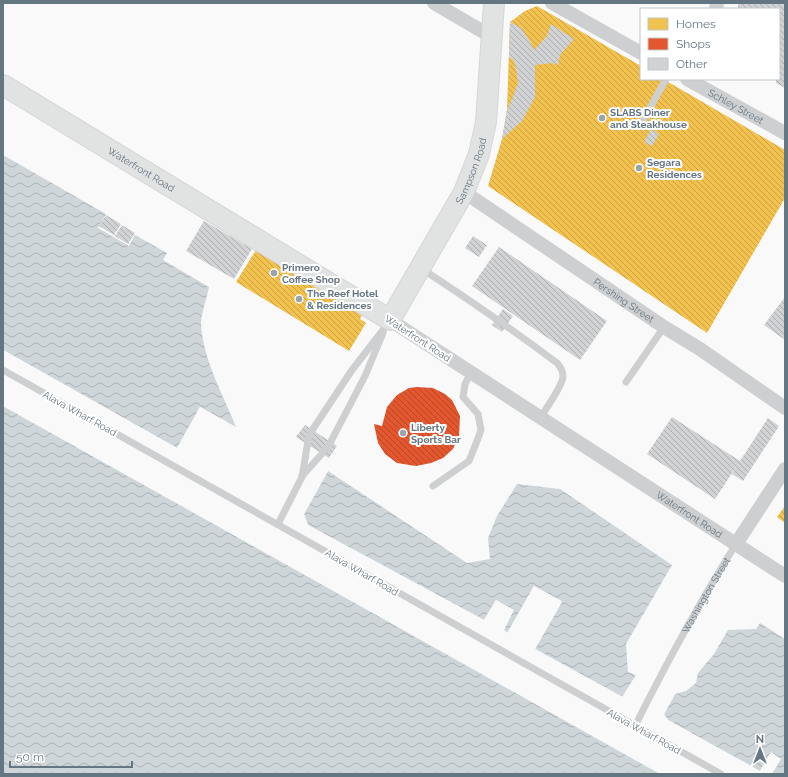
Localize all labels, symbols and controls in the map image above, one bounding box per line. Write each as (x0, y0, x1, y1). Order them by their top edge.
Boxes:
legend (640, 8, 780, 80)
text: Homes (676, 17, 716, 31)
text: Shops (676, 37, 711, 51)
text: Other (676, 57, 708, 71)
street label: Schley Street (706, 87, 766, 126)
place label: SLABS Diner and Steakhouse (610, 107, 687, 130)
marker: SLABS Diner and Steakhouse (597, 113, 607, 123)
street label: Sampson Road (453, 137, 488, 206)
street label: Waterfront Road (106, 145, 177, 194)
place label: Segara Residences (647, 157, 702, 180)
marker: Segara Residences (634, 163, 644, 173)
place label: Primero Coffee Shop (282, 262, 341, 285)
marker: Primero Coffee Shop (269, 268, 279, 278)
street label: Pershing Street (591, 276, 657, 325)
place label: The Reef Hotel & Residences (307, 288, 379, 311)
marker: The Reef Hotel & Residences (294, 294, 304, 304)
street label: Waterfront Road (383, 313, 453, 364)
street label: Alava Wharf Road (41, 389, 119, 438)
place label: Liberty Sports Bar (411, 422, 461, 445)
marker: Liberty Sports Bar (398, 428, 408, 438)
street label: Waterfront Road (654, 489, 724, 540)
street label: Alava Wharf Road (323, 547, 400, 598)
street label: Washington Street (680, 555, 733, 635)
street label: Alava Wharf Road (605, 707, 683, 756)
north arrow (740, 729, 780, 769)
text: N (756, 733, 764, 746)
scale bar (10, 743, 132, 769)
text: 50 m (16, 750, 44, 764)

